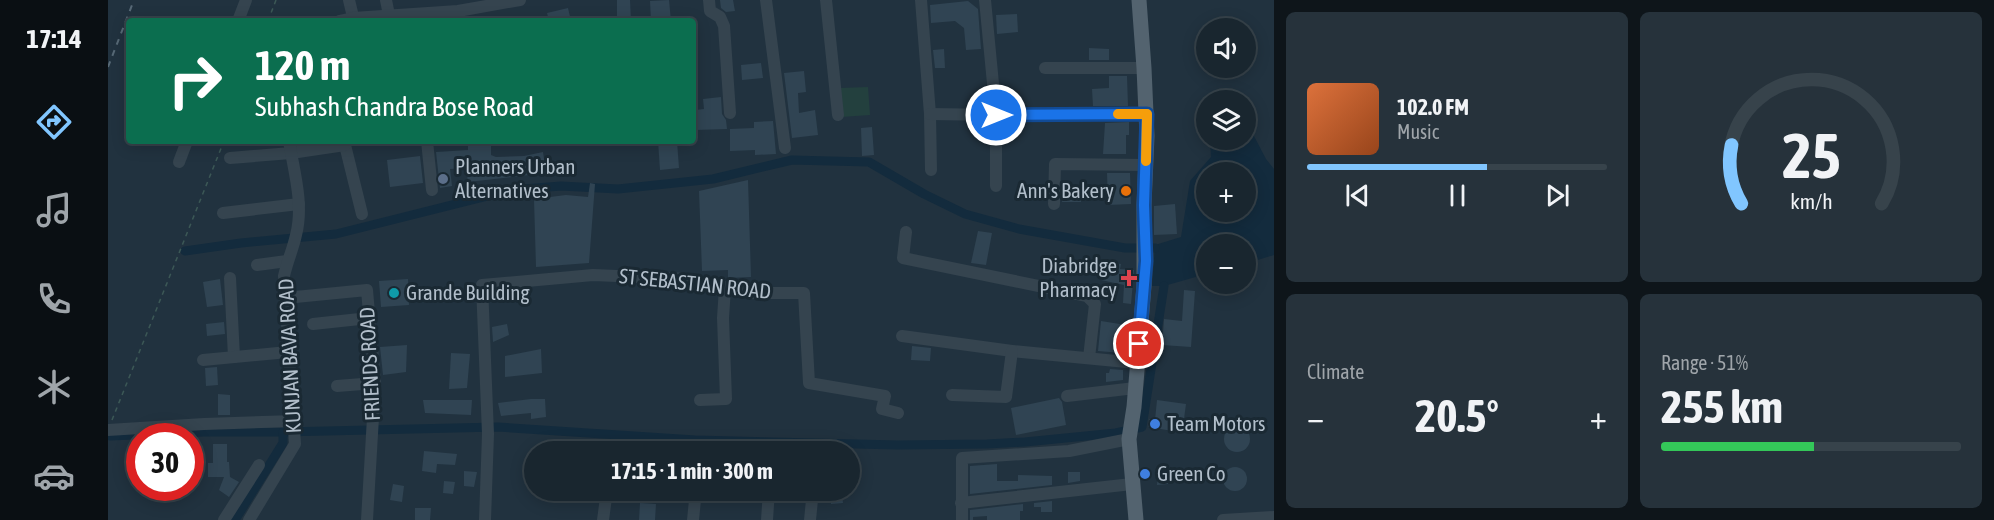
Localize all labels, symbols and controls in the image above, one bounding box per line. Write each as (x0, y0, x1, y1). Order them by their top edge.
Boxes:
map controls (1196, 18, 1256, 294)
button: sound (1196, 18, 1256, 78)
text: 17:14 (26, 23, 82, 54)
text: 120 m (255, 41, 350, 89)
icon: right (156, 42, 234, 120)
position arrow (964, 83, 1028, 147)
button: layers (1196, 90, 1256, 150)
text: Subhash Chandra Bose Road (255, 91, 534, 122)
text: 102.0 FM (1397, 94, 1469, 120)
icon: directions (33, 101, 75, 143)
text: Music (1397, 120, 1439, 143)
text: 25 (1782, 120, 1840, 191)
place label: Planners Urban Alternatives (455, 154, 576, 202)
button: + (1196, 162, 1256, 222)
marker: Planners Urban Alternatives (436, 172, 450, 186)
place label: Ann's Bakery (1017, 178, 1114, 202)
icon: previous (1341, 179, 1374, 212)
icon: pause (1441, 179, 1474, 212)
icon: next (1541, 179, 1574, 212)
marker: Ann's Bakery (1119, 184, 1133, 198)
icon: music (33, 189, 75, 231)
text: km/h (1790, 190, 1832, 215)
button: − (1196, 234, 1256, 294)
place label: Diabridge Pharmacy (1039, 253, 1117, 301)
street label: ST SEBASTIAN ROAD (618, 263, 772, 303)
marker: Diabridge Pharmacy (1122, 271, 1136, 285)
icon: phone (33, 278, 75, 320)
street label: KUNJAN BAVA ROAD (273, 278, 305, 434)
place label: Grande Building (406, 280, 530, 304)
marker: Grande Building (387, 286, 401, 300)
street label: FRIENDS ROAD (354, 307, 384, 421)
pin (1113, 318, 1164, 369)
icon: arrive (1122, 327, 1155, 360)
text: Range · 51% (1661, 351, 1748, 374)
text: Climate (1307, 360, 1364, 383)
icon: climate (33, 366, 75, 408)
text: 255 km (1661, 381, 1783, 433)
text: 20.5° (1415, 390, 1499, 442)
text: − (1307, 398, 1324, 436)
text: + (1590, 398, 1607, 436)
place label: Team Motors (1167, 411, 1266, 435)
marker: Team Motors (1148, 417, 1162, 431)
speed limit sign: 30 (126, 423, 204, 501)
icon: car (33, 455, 75, 497)
text: 17:15 · 1 min · 300 m (611, 458, 773, 484)
place label: Green Co (1157, 461, 1226, 485)
marker: Green Co (1138, 467, 1152, 481)

